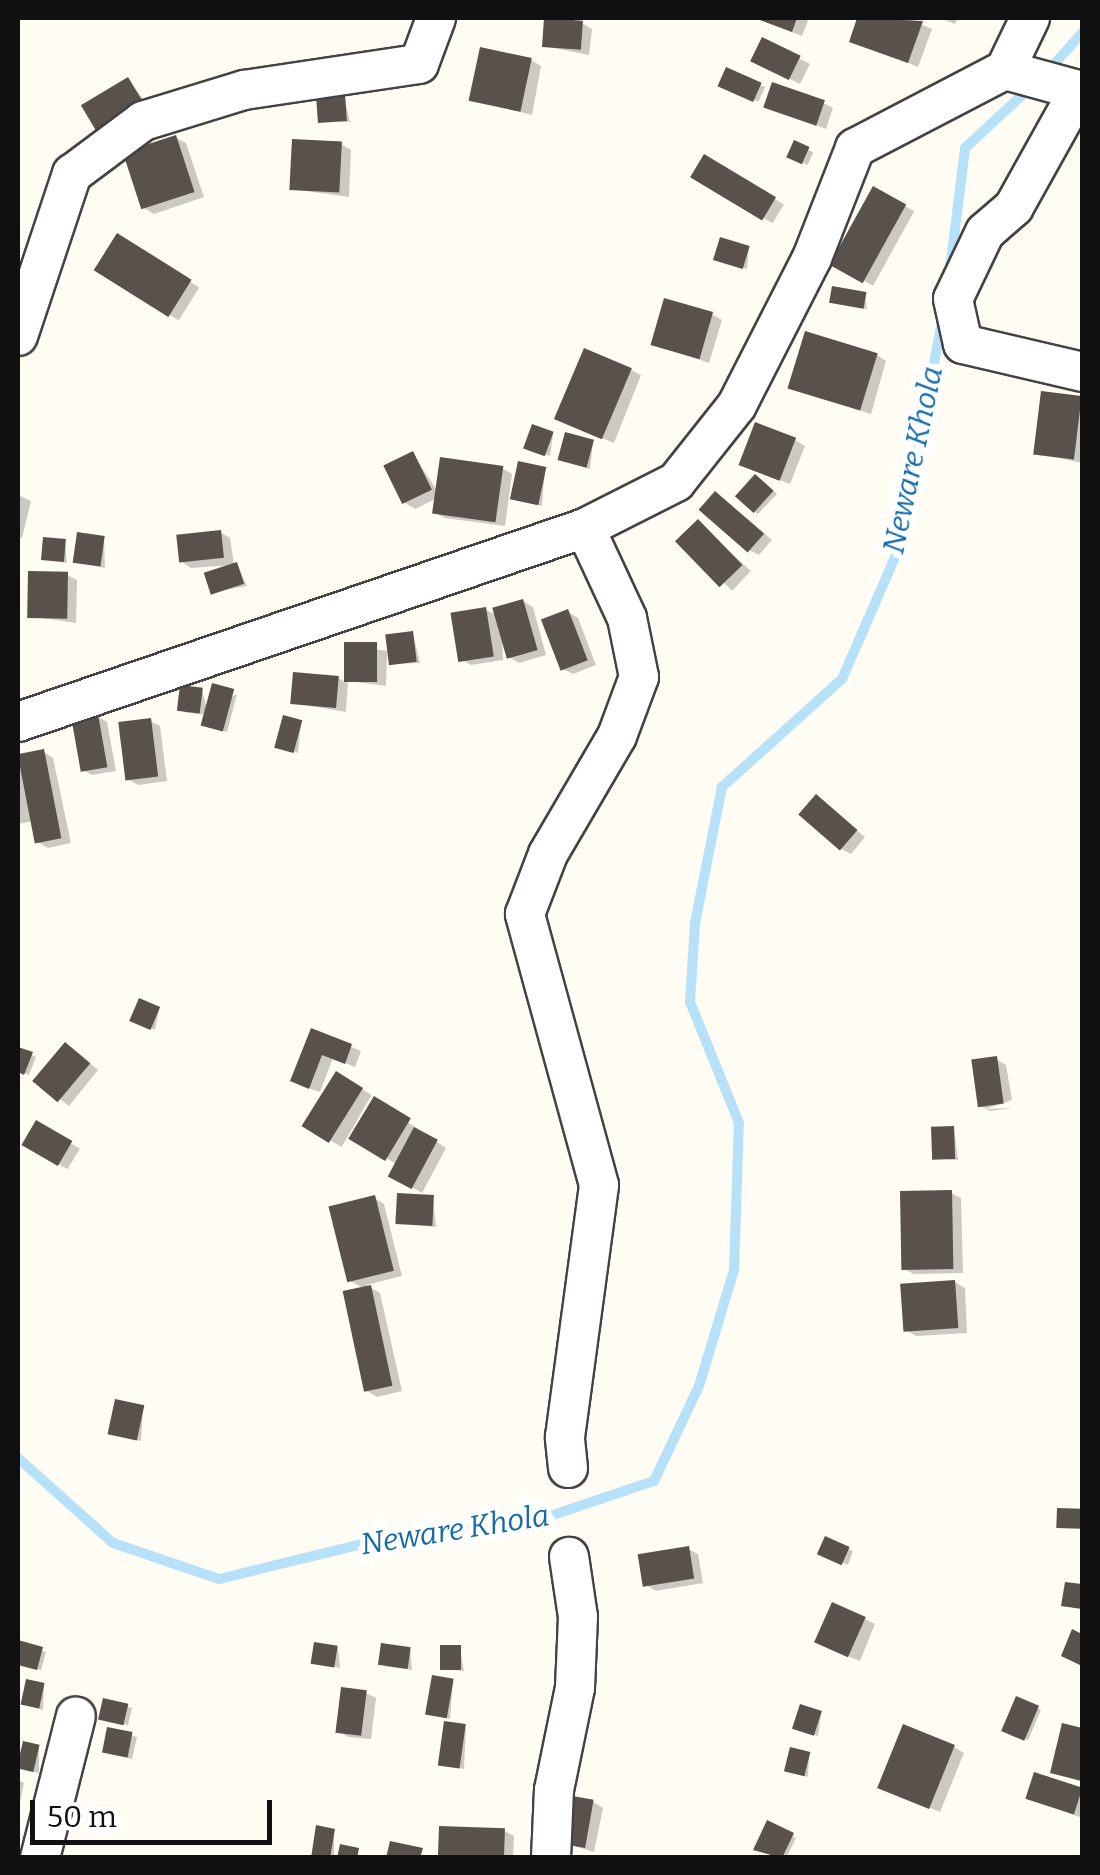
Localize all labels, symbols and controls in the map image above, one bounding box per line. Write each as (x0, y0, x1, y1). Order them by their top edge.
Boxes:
water label: Neware Khola (876, 363, 950, 557)
water label: Neware Khola (358, 1497, 552, 1563)
scale bar (35, 1780, 278, 1842)
text: 50 m (47, 1799, 117, 1835)

